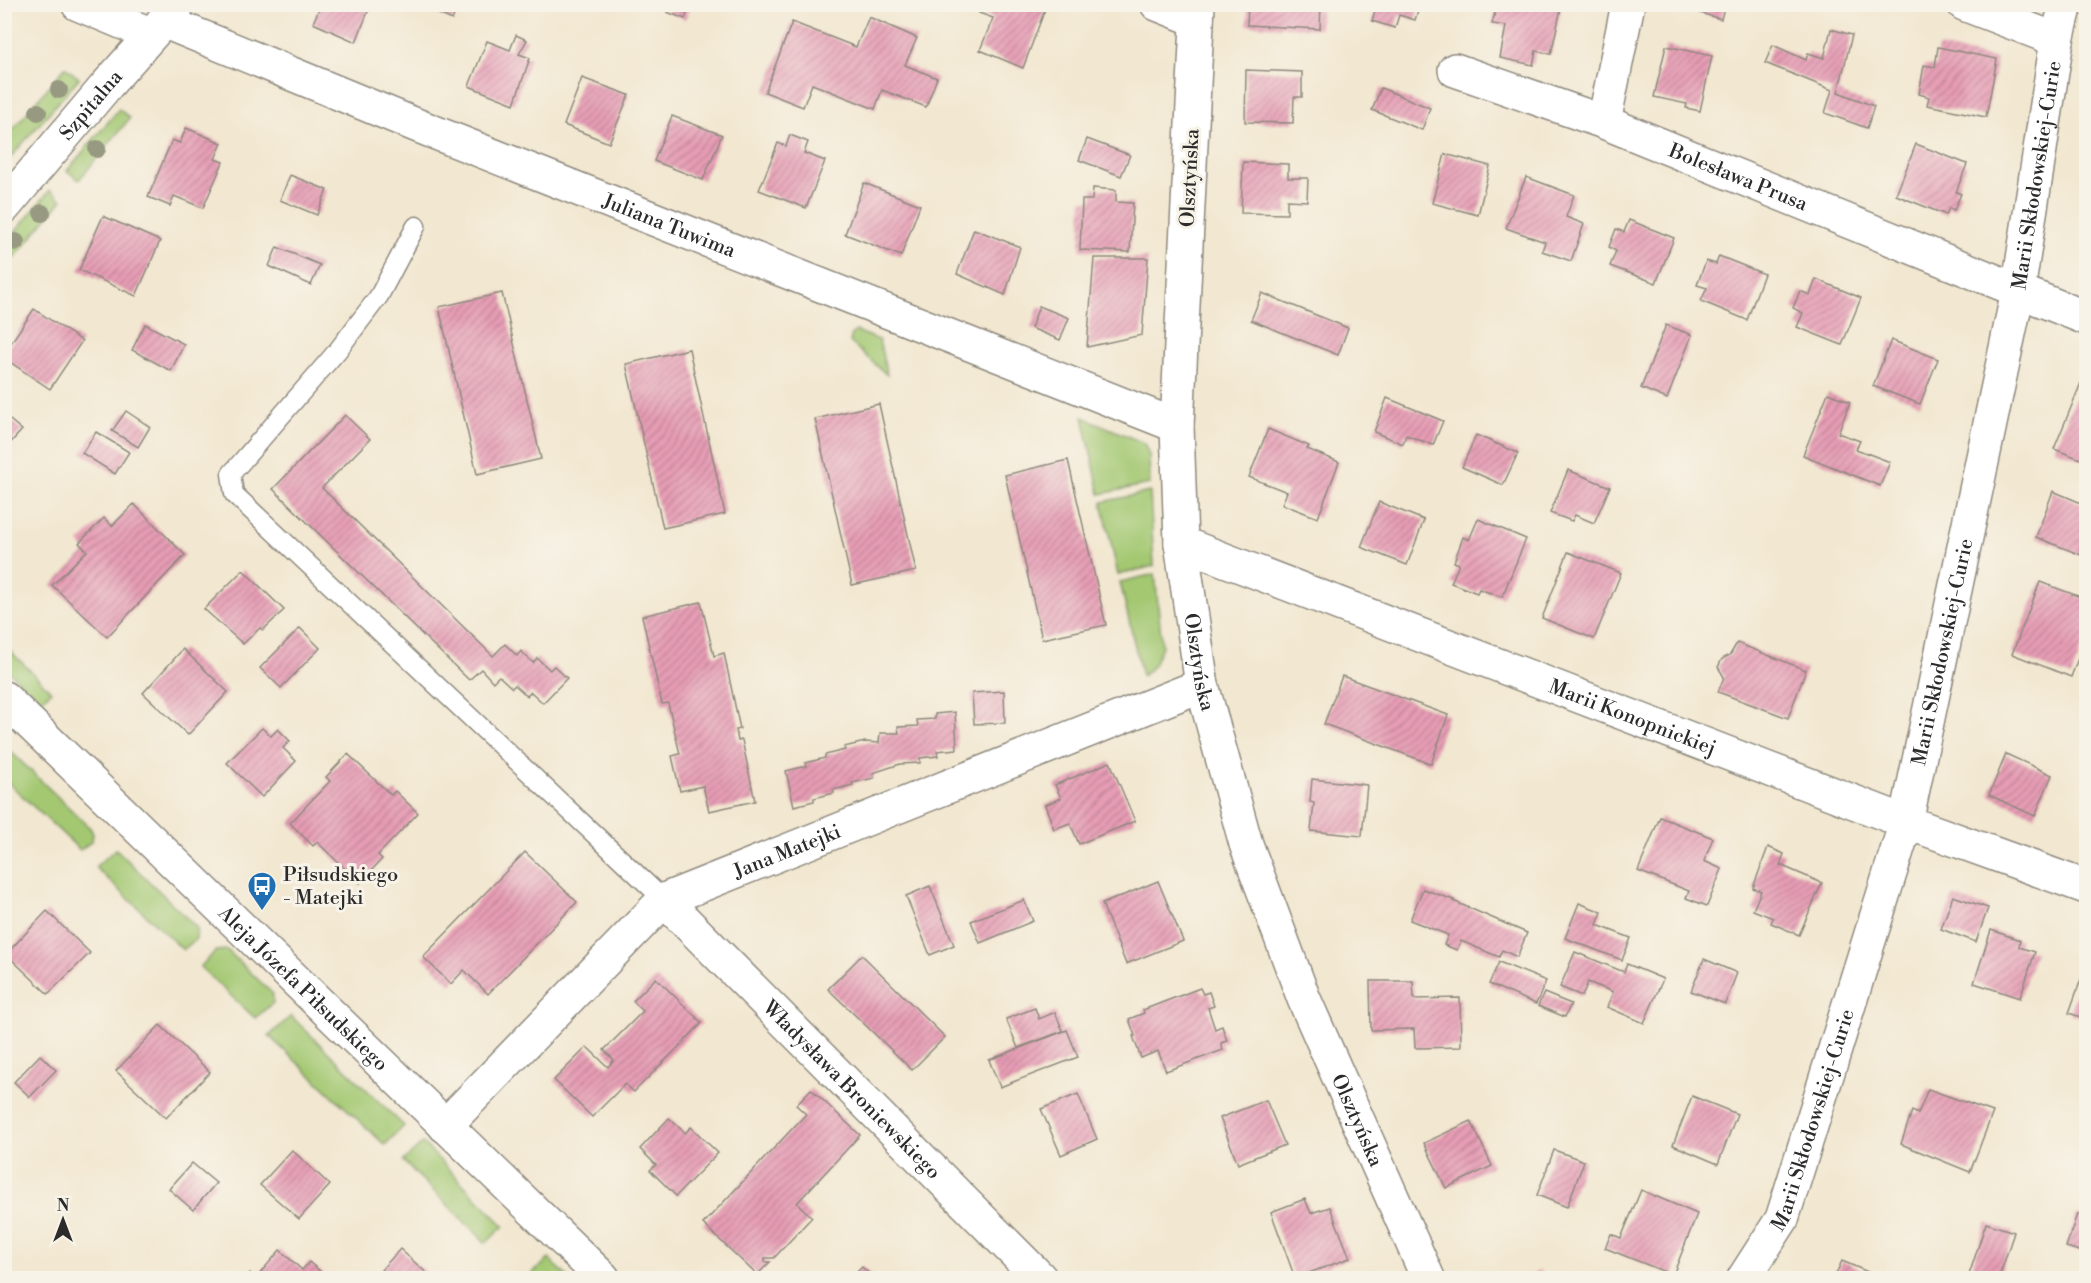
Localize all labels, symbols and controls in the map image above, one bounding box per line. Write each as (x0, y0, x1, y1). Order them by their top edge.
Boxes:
street label: Marii Skłodowskiej-Curie (2007, 59, 2068, 292)
street label: Szpitalna (55, 65, 129, 146)
street label: Olsztyńska (1175, 127, 1206, 228)
street label: Bolesława Prusa (1664, 138, 1812, 218)
street label: Juliana Tuwima (598, 189, 740, 264)
street label: Marii Skłodowskiej-Curie (1907, 536, 1979, 768)
street label: Olsztyńska (1178, 612, 1220, 715)
street label: Marii Konopnickiej (1545, 675, 1719, 762)
street label: Jana Matejki (729, 820, 845, 885)
place label: Piłsudskiego - Matejki (283, 863, 398, 911)
bus stop icon: Piłsudskiego - Matejki (246, 870, 278, 912)
street label: Aleja Józefa Piłsudskiego (212, 901, 393, 1077)
street label: Władysława Broniewskiego (756, 995, 946, 1185)
street label: Marii Skłodowskiej-Curie (1766, 1006, 1861, 1237)
street label: Olsztyńska (1325, 1070, 1388, 1172)
north arrow (33, 1190, 93, 1250)
text: N (57, 1196, 70, 1216)

